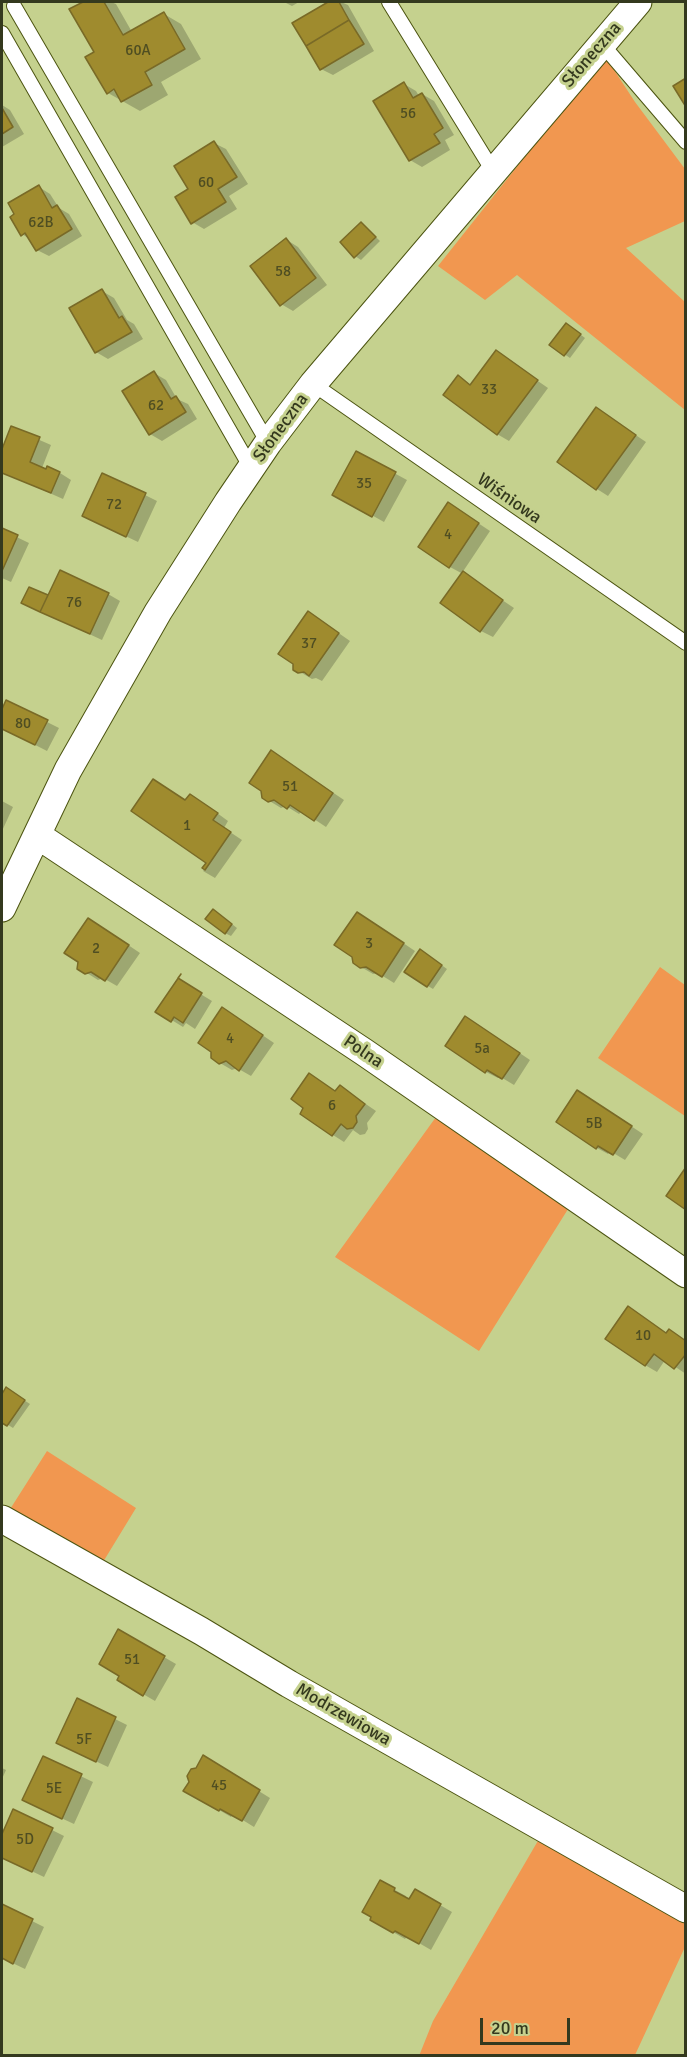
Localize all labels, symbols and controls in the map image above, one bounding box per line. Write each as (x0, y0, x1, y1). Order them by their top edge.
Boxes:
street label: Słoneczna (558, 18, 626, 92)
house number: 60A (125, 42, 151, 60)
house number: 56 (400, 105, 416, 123)
house number: 60 (198, 174, 214, 192)
house number: 62B (28, 214, 54, 232)
house number: 58 (275, 263, 291, 281)
house number: 33 (481, 381, 497, 399)
street label: Słoneczna (249, 389, 313, 467)
house number: 62 (148, 397, 164, 415)
street label: Wiśniowa (473, 469, 545, 529)
house number: 35 (356, 475, 372, 493)
house number: 72 (106, 496, 122, 514)
house number: 4 (444, 526, 452, 544)
house number: 76 (66, 594, 82, 612)
house number: 37 (301, 635, 317, 653)
house number: 80 (15, 715, 31, 733)
house number: 51 (282, 778, 298, 796)
house number: 1 (183, 817, 191, 835)
house number: 3 (365, 935, 373, 953)
house number: 2 (92, 940, 100, 958)
house number: 4 (226, 1030, 234, 1048)
street label: Polna (339, 1031, 387, 1073)
house number: 5a (474, 1040, 490, 1058)
house number: 6 (328, 1097, 336, 1115)
house number: 5B (585, 1115, 603, 1133)
house number: 10 (635, 1327, 651, 1345)
house number: 51 (124, 1651, 140, 1669)
street label: Modrzewiowa (292, 1679, 394, 1751)
house number: 5F (76, 1731, 92, 1749)
house number: 45 (211, 1777, 227, 1795)
house number: 5E (46, 1780, 62, 1798)
house number: 5D (16, 1831, 34, 1849)
scale bar (483, 2006, 573, 2044)
text: 20 m (491, 2017, 529, 2039)

